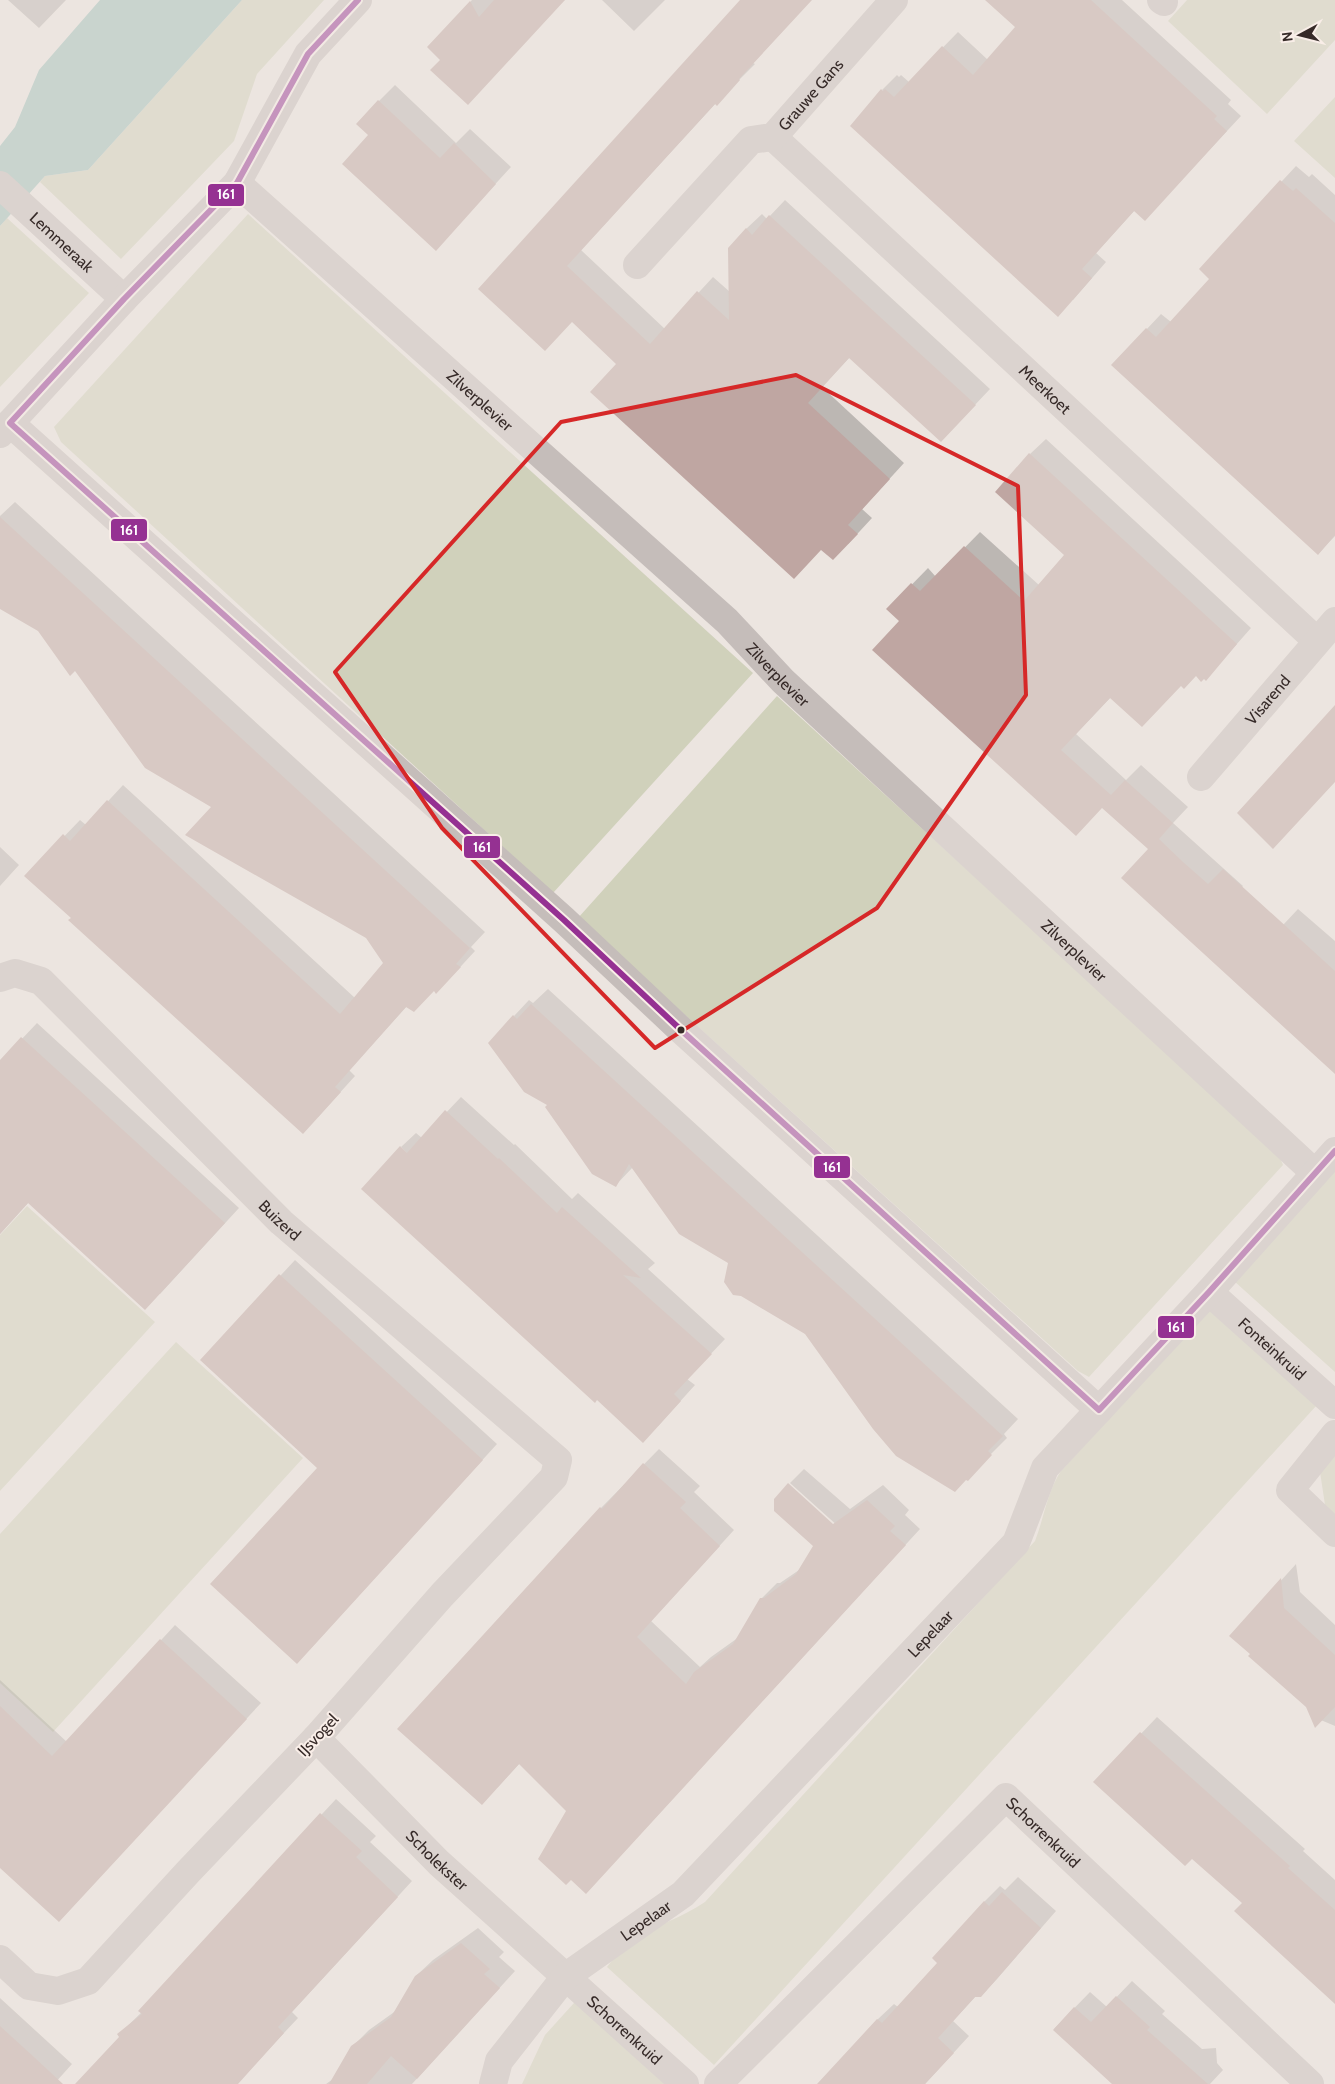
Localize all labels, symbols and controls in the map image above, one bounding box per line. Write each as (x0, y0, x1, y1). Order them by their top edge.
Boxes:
north arrow (1275, 10, 1325, 60)
text: N (1278, 31, 1297, 43)
street label: Grauwe Gans (774, 55, 847, 134)
line badge: 161 (207, 183, 245, 207)
text: 161 (217, 185, 235, 203)
street label: Lemmeraak (26, 208, 98, 276)
street label: Meerkoet (1015, 361, 1075, 418)
street label: Zilverplevier (443, 366, 518, 435)
line badge: 161 (110, 518, 148, 542)
text: 161 (120, 521, 138, 539)
street label: Zilverplevier (742, 638, 814, 711)
street label: Visarend (1241, 671, 1294, 728)
line badge: 161 (463, 835, 501, 859)
text: 161 (473, 838, 491, 856)
street label: Zilverplevier (1038, 916, 1112, 986)
unlabelled marker (676, 1025, 686, 1035)
line badge: 161 (813, 1155, 851, 1179)
text: 161 (823, 1158, 841, 1176)
street label: Buizerd (255, 1196, 305, 1244)
street label: Fonteinkruid (1235, 1314, 1310, 1384)
line badge: 161 (1157, 1315, 1195, 1339)
text: 161 (1167, 1318, 1185, 1336)
street label: Lepelaar (904, 1605, 957, 1661)
street label: IJsvogel (294, 1710, 343, 1760)
street label: Schorrenkruid (1003, 1793, 1084, 1872)
street label: Scholekster (402, 1826, 473, 1895)
street label: Lepelaar (617, 1896, 675, 1945)
street label: Schorrenkruid (583, 1991, 666, 2068)

